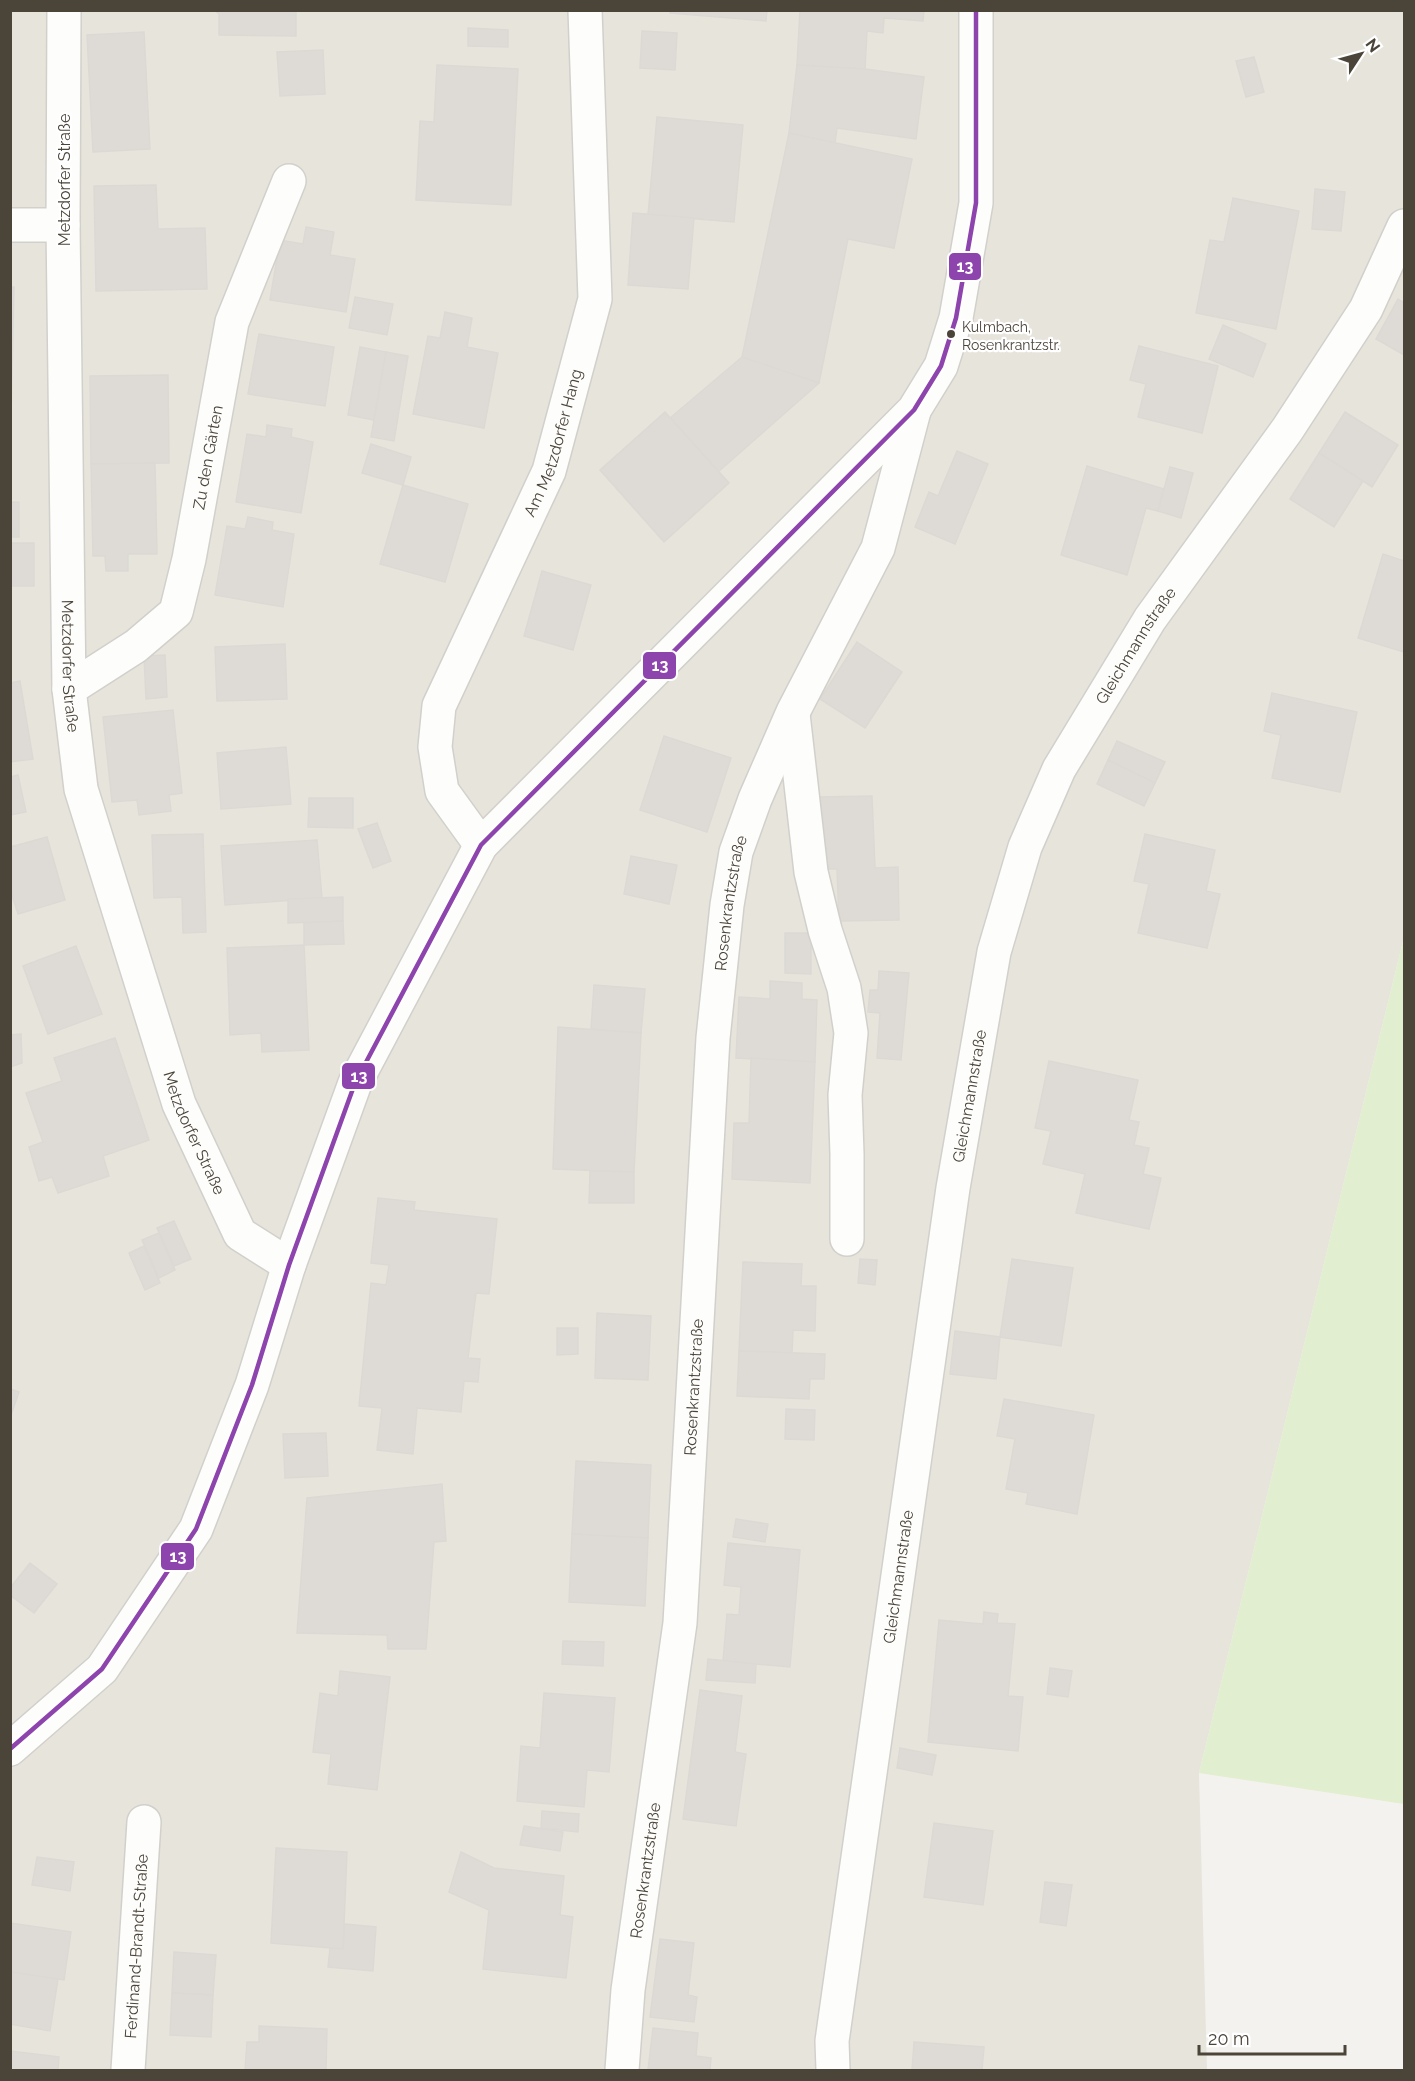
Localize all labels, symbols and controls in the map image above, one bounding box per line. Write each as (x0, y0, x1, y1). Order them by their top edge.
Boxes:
north arrow (1331, 24, 1391, 84)
text: N (1361, 35, 1384, 56)
street label: Metzdorfer Straße (55, 114, 74, 246)
line badge: 13 (948, 252, 982, 281)
text: 13 (957, 257, 973, 276)
place label: Kulmbach, Rosenkrantzstr. (962, 319, 1060, 353)
marker: Kulmbach, Rosenkrantzstr. (945, 328, 957, 340)
street label: Am Metzdorfer Hang (520, 367, 586, 520)
street label: Zu den Gärten (189, 404, 227, 511)
street label: Gleichmannstraße (1092, 584, 1180, 707)
street label: Metzdorfer Straße (58, 599, 83, 733)
line badge: 13 (642, 651, 677, 680)
text: 13 (652, 656, 668, 675)
street label: Rosenkrantzstraße (711, 833, 751, 972)
street label: Gleichmannstraße (949, 1028, 990, 1164)
line badge: 13 (341, 1062, 376, 1090)
text: 13 (351, 1067, 367, 1086)
street label: Metzdorfer Straße (159, 1069, 229, 1198)
street label: Rosenkrantzstraße (680, 1318, 707, 1456)
street label: Gleichmannstraße (880, 1509, 917, 1645)
line badge: 13 (160, 1542, 195, 1571)
text: 13 (170, 1547, 186, 1566)
street label: Rosenkrantzstraße (626, 1801, 664, 1940)
street label: Ferdinand-Brandt-Straße (121, 1853, 152, 2039)
scale bar (1199, 2018, 1344, 2056)
text: 20 m (1208, 2028, 1250, 2049)

